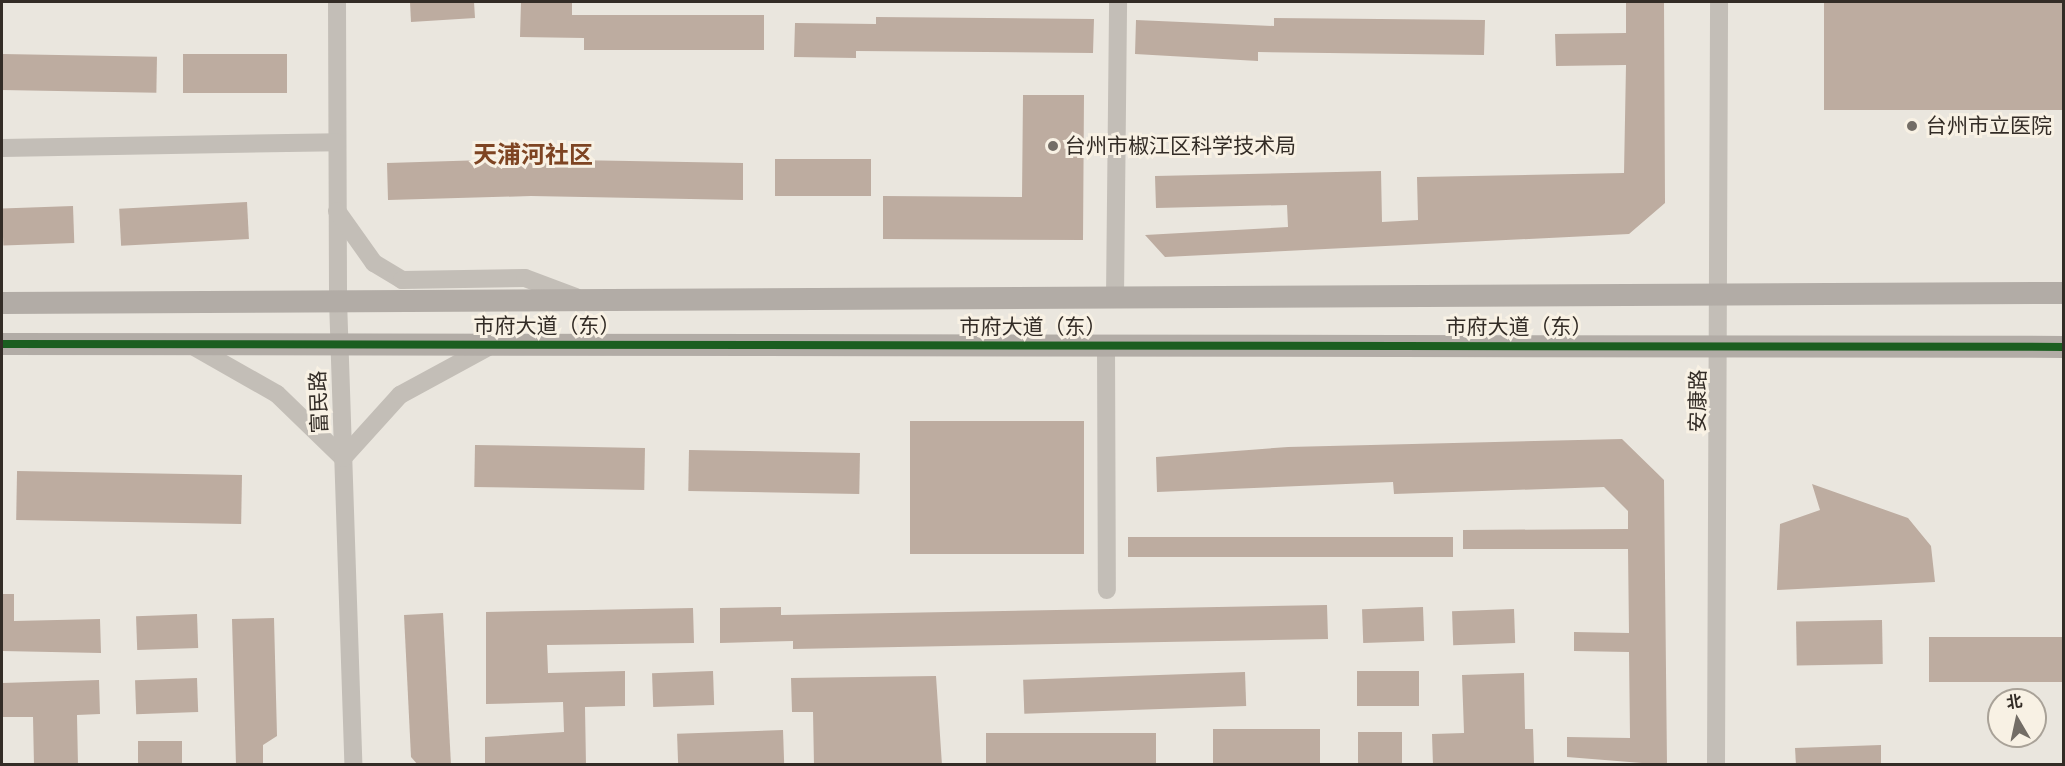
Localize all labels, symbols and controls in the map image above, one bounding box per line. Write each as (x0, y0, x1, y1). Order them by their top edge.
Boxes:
place label: 台州市立医院 (1926, 113, 2052, 139)
marker: 台州市立医院 (1903, 117, 1921, 135)
place label: 台州市椒江区科学技术局 (1065, 133, 1296, 159)
marker: 台州市椒江区科学技术局 (1046, 139, 1060, 153)
district label: 天浦河社区 (473, 141, 593, 169)
street label: 市府大道（东） (474, 313, 620, 339)
street label: 市府大道（东） (960, 314, 1106, 340)
street label: 市府大道（东） (1446, 314, 1592, 340)
street label: 安康路 (1685, 369, 1711, 433)
street label: 富民路 (305, 370, 333, 434)
north arrow (1987, 688, 2047, 748)
text: 北 (2005, 691, 2024, 712)

